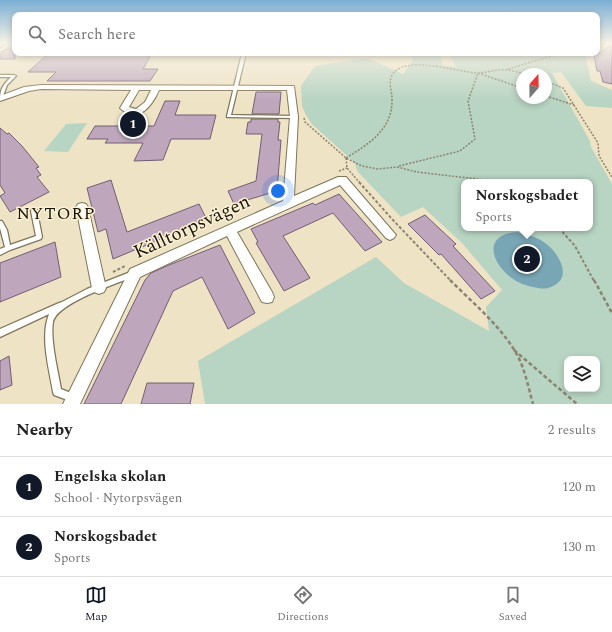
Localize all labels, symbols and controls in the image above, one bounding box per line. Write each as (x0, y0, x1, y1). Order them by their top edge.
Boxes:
search box (12, 12, 600, 56)
icon: search (26, 23, 48, 45)
text: Search here (58, 23, 136, 46)
north arrow (516, 68, 552, 104)
pin: 1 (120, 109, 146, 139)
popup (461, 179, 593, 231)
your location (268, 181, 288, 201)
text: Norskogsbadet (475, 184, 579, 207)
street label: Källtorpsvägen (129, 187, 255, 267)
district label: NYTORP (16, 201, 96, 227)
text: Sports (475, 207, 512, 227)
pin: 2 (514, 244, 540, 274)
map controls (564, 356, 600, 392)
button: layers (564, 356, 600, 392)
text: Nearby (16, 417, 72, 443)
text: 2 results (548, 420, 596, 440)
text: Engelska skolan (54, 465, 166, 488)
text: 1 (25, 477, 33, 497)
text: 120 m (562, 477, 596, 497)
text: School · Nytorpsvägen (54, 488, 182, 508)
text: Norskogsbadet (54, 525, 157, 548)
text: 2 (25, 537, 33, 557)
text: 130 m (562, 537, 596, 557)
text: Sports (54, 548, 91, 568)
tab: Map (85, 584, 107, 625)
tab: Directions (277, 584, 329, 625)
tab: Saved (499, 584, 527, 625)

